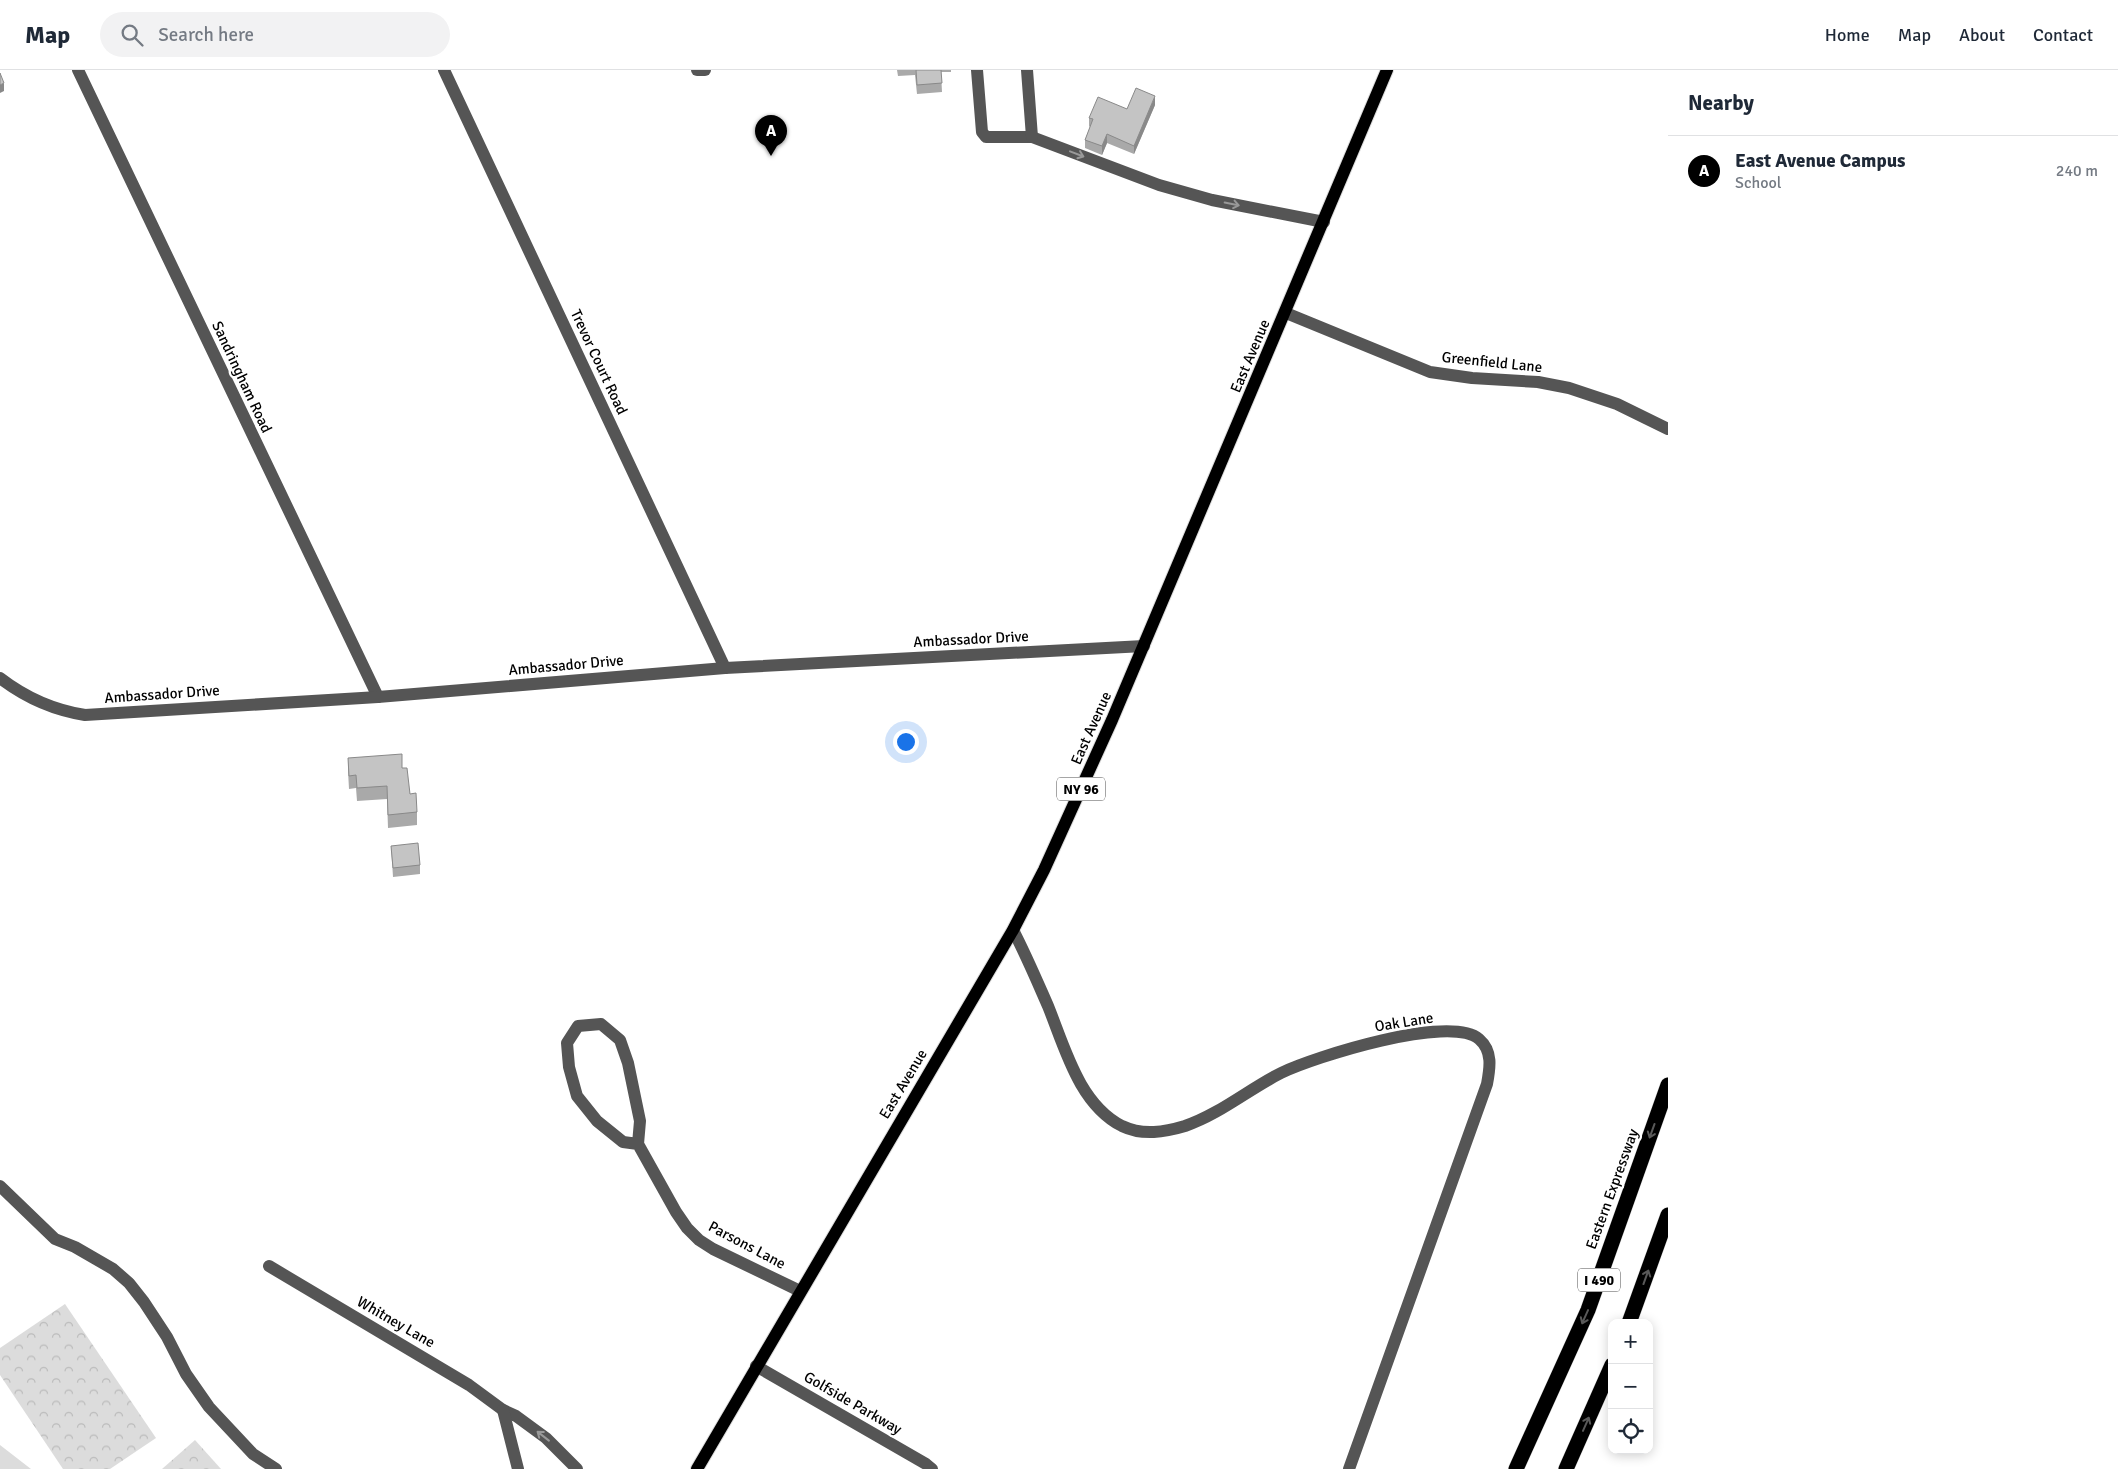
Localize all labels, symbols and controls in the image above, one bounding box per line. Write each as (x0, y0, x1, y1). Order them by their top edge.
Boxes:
search box (100, 12, 450, 57)
text: Map (25, 20, 70, 50)
icon: search (118, 21, 146, 49)
text: Search here (158, 23, 254, 47)
text: Home (1825, 24, 1870, 46)
text: Map (1898, 24, 1931, 46)
text: About (1959, 24, 2005, 46)
text: Contact (2033, 24, 2093, 46)
text: Nearby (1688, 90, 1754, 116)
pin: A (755, 115, 787, 156)
text: East Avenue Campus (1735, 149, 1906, 173)
one-way arrow (1069, 150, 1084, 159)
text: A (1699, 161, 1709, 181)
text: 240 m (2056, 161, 2098, 181)
text: School (1735, 173, 1781, 193)
one-way arrow (1223, 199, 1239, 209)
street label: Trevor Court Road (567, 307, 631, 417)
street label: East Avenue (1226, 317, 1274, 395)
street label: Sandringham Road (208, 318, 276, 436)
street label: Greenfield Lane (1441, 348, 1543, 376)
street label: Ambassador Drive (913, 627, 1029, 651)
street label: Ambassador Drive (508, 651, 624, 679)
street label: Ambassador Drive (104, 681, 220, 707)
street label: East Avenue (1067, 689, 1115, 767)
your location (893, 729, 919, 755)
road number: NY 96 (1057, 778, 1105, 801)
street label: Oak Lane (1373, 1008, 1435, 1036)
street label: East Avenue (875, 1046, 931, 1122)
one-way arrow (1647, 1123, 1656, 1138)
street label: Eastern Expressway (1582, 1126, 1642, 1252)
street label: Parsons Lane (705, 1217, 789, 1273)
road number: I 490 (1578, 1268, 1620, 1292)
one-way arrow (1642, 1270, 1651, 1285)
street label: Whitney Lane (354, 1292, 438, 1352)
one-way arrow (1579, 1309, 1589, 1324)
map controls (1608, 1319, 1653, 1454)
button: + (1608, 1319, 1653, 1364)
button: − (1608, 1364, 1653, 1409)
street label: Golfside Parkway (801, 1368, 905, 1438)
button: locate (1608, 1409, 1653, 1454)
one-way arrow (1581, 1417, 1591, 1432)
one-way arrow (536, 1431, 550, 1441)

